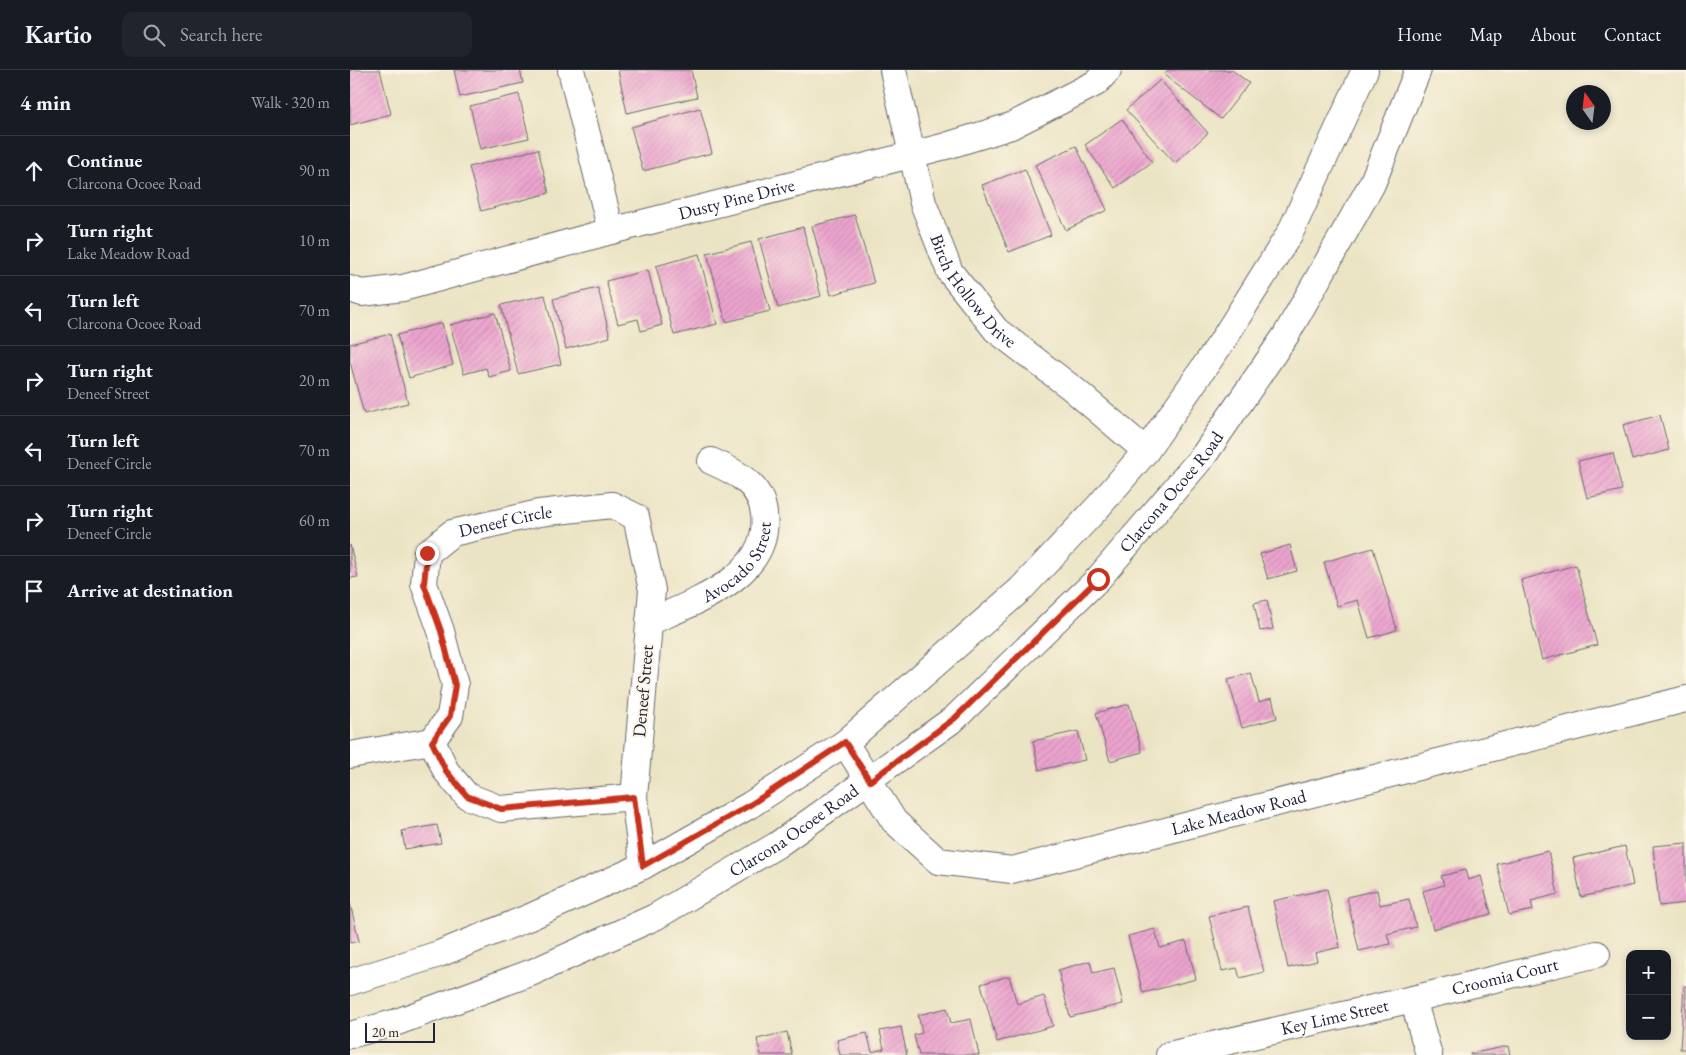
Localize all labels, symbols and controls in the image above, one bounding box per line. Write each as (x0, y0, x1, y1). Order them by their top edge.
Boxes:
search box (122, 12, 472, 57)
text: Kartio (25, 19, 92, 50)
icon: search (140, 21, 168, 49)
text: Search here (180, 22, 262, 47)
text: Home (1397, 23, 1442, 46)
text: Map (1470, 23, 1502, 46)
text: About (1530, 23, 1576, 46)
text: Contact (1604, 23, 1661, 46)
north arrow (1566, 85, 1611, 130)
text: 4 min (20, 89, 71, 116)
text: Walk · 320 m (251, 92, 330, 113)
text: Continue (67, 148, 142, 173)
icon: ahead (20, 157, 48, 185)
text: 90 m (299, 160, 330, 181)
text: Clarcona Ocoee Road (67, 173, 201, 194)
street label: Dusty Pine Drive (676, 173, 797, 224)
text: Turn right (67, 218, 153, 243)
icon: right (20, 227, 48, 255)
text: 10 m (299, 230, 330, 251)
street label: Birch Hollow Drive (925, 231, 1021, 353)
text: Lake Meadow Road (67, 243, 190, 264)
text: Turn left (67, 288, 139, 313)
icon: left (20, 297, 48, 325)
text: 70 m (299, 300, 330, 321)
text: Clarcona Ocoee Road (67, 313, 201, 334)
text: Turn right (67, 358, 153, 383)
icon: right (20, 367, 48, 395)
text: 20 m (299, 370, 330, 391)
text: Deneef Street (67, 383, 150, 404)
street label: Clarcona Ocoee Road (1114, 426, 1228, 557)
text: Turn left (67, 428, 139, 453)
icon: left (20, 437, 48, 465)
text: 70 m (299, 440, 330, 461)
text: Deneef Circle (67, 453, 152, 474)
text: Turn right (67, 498, 153, 523)
street label: Deneef Circle (456, 500, 553, 542)
icon: right (20, 507, 48, 535)
text: 60 m (299, 510, 330, 531)
street label: Avocado Street (697, 521, 776, 608)
text: Deneef Circle (67, 523, 152, 544)
route end (416, 542, 439, 565)
route start (1087, 568, 1110, 591)
icon: arrive (20, 577, 48, 605)
text: Arrive at destination (67, 578, 233, 603)
street label: Deneef Street (627, 643, 658, 738)
street label: Clarcona Ocoee Road (725, 778, 863, 882)
street label: Lake Meadow Road (1169, 784, 1309, 840)
map controls (1626, 950, 1671, 1040)
button: + (1626, 950, 1671, 995)
street label: Croomia Court (1449, 952, 1561, 1000)
street label: Key Lime Street (1278, 993, 1391, 1040)
button: − (1626, 995, 1671, 1040)
scale bar (365, 1020, 435, 1043)
text: 20 m (372, 1023, 399, 1041)

